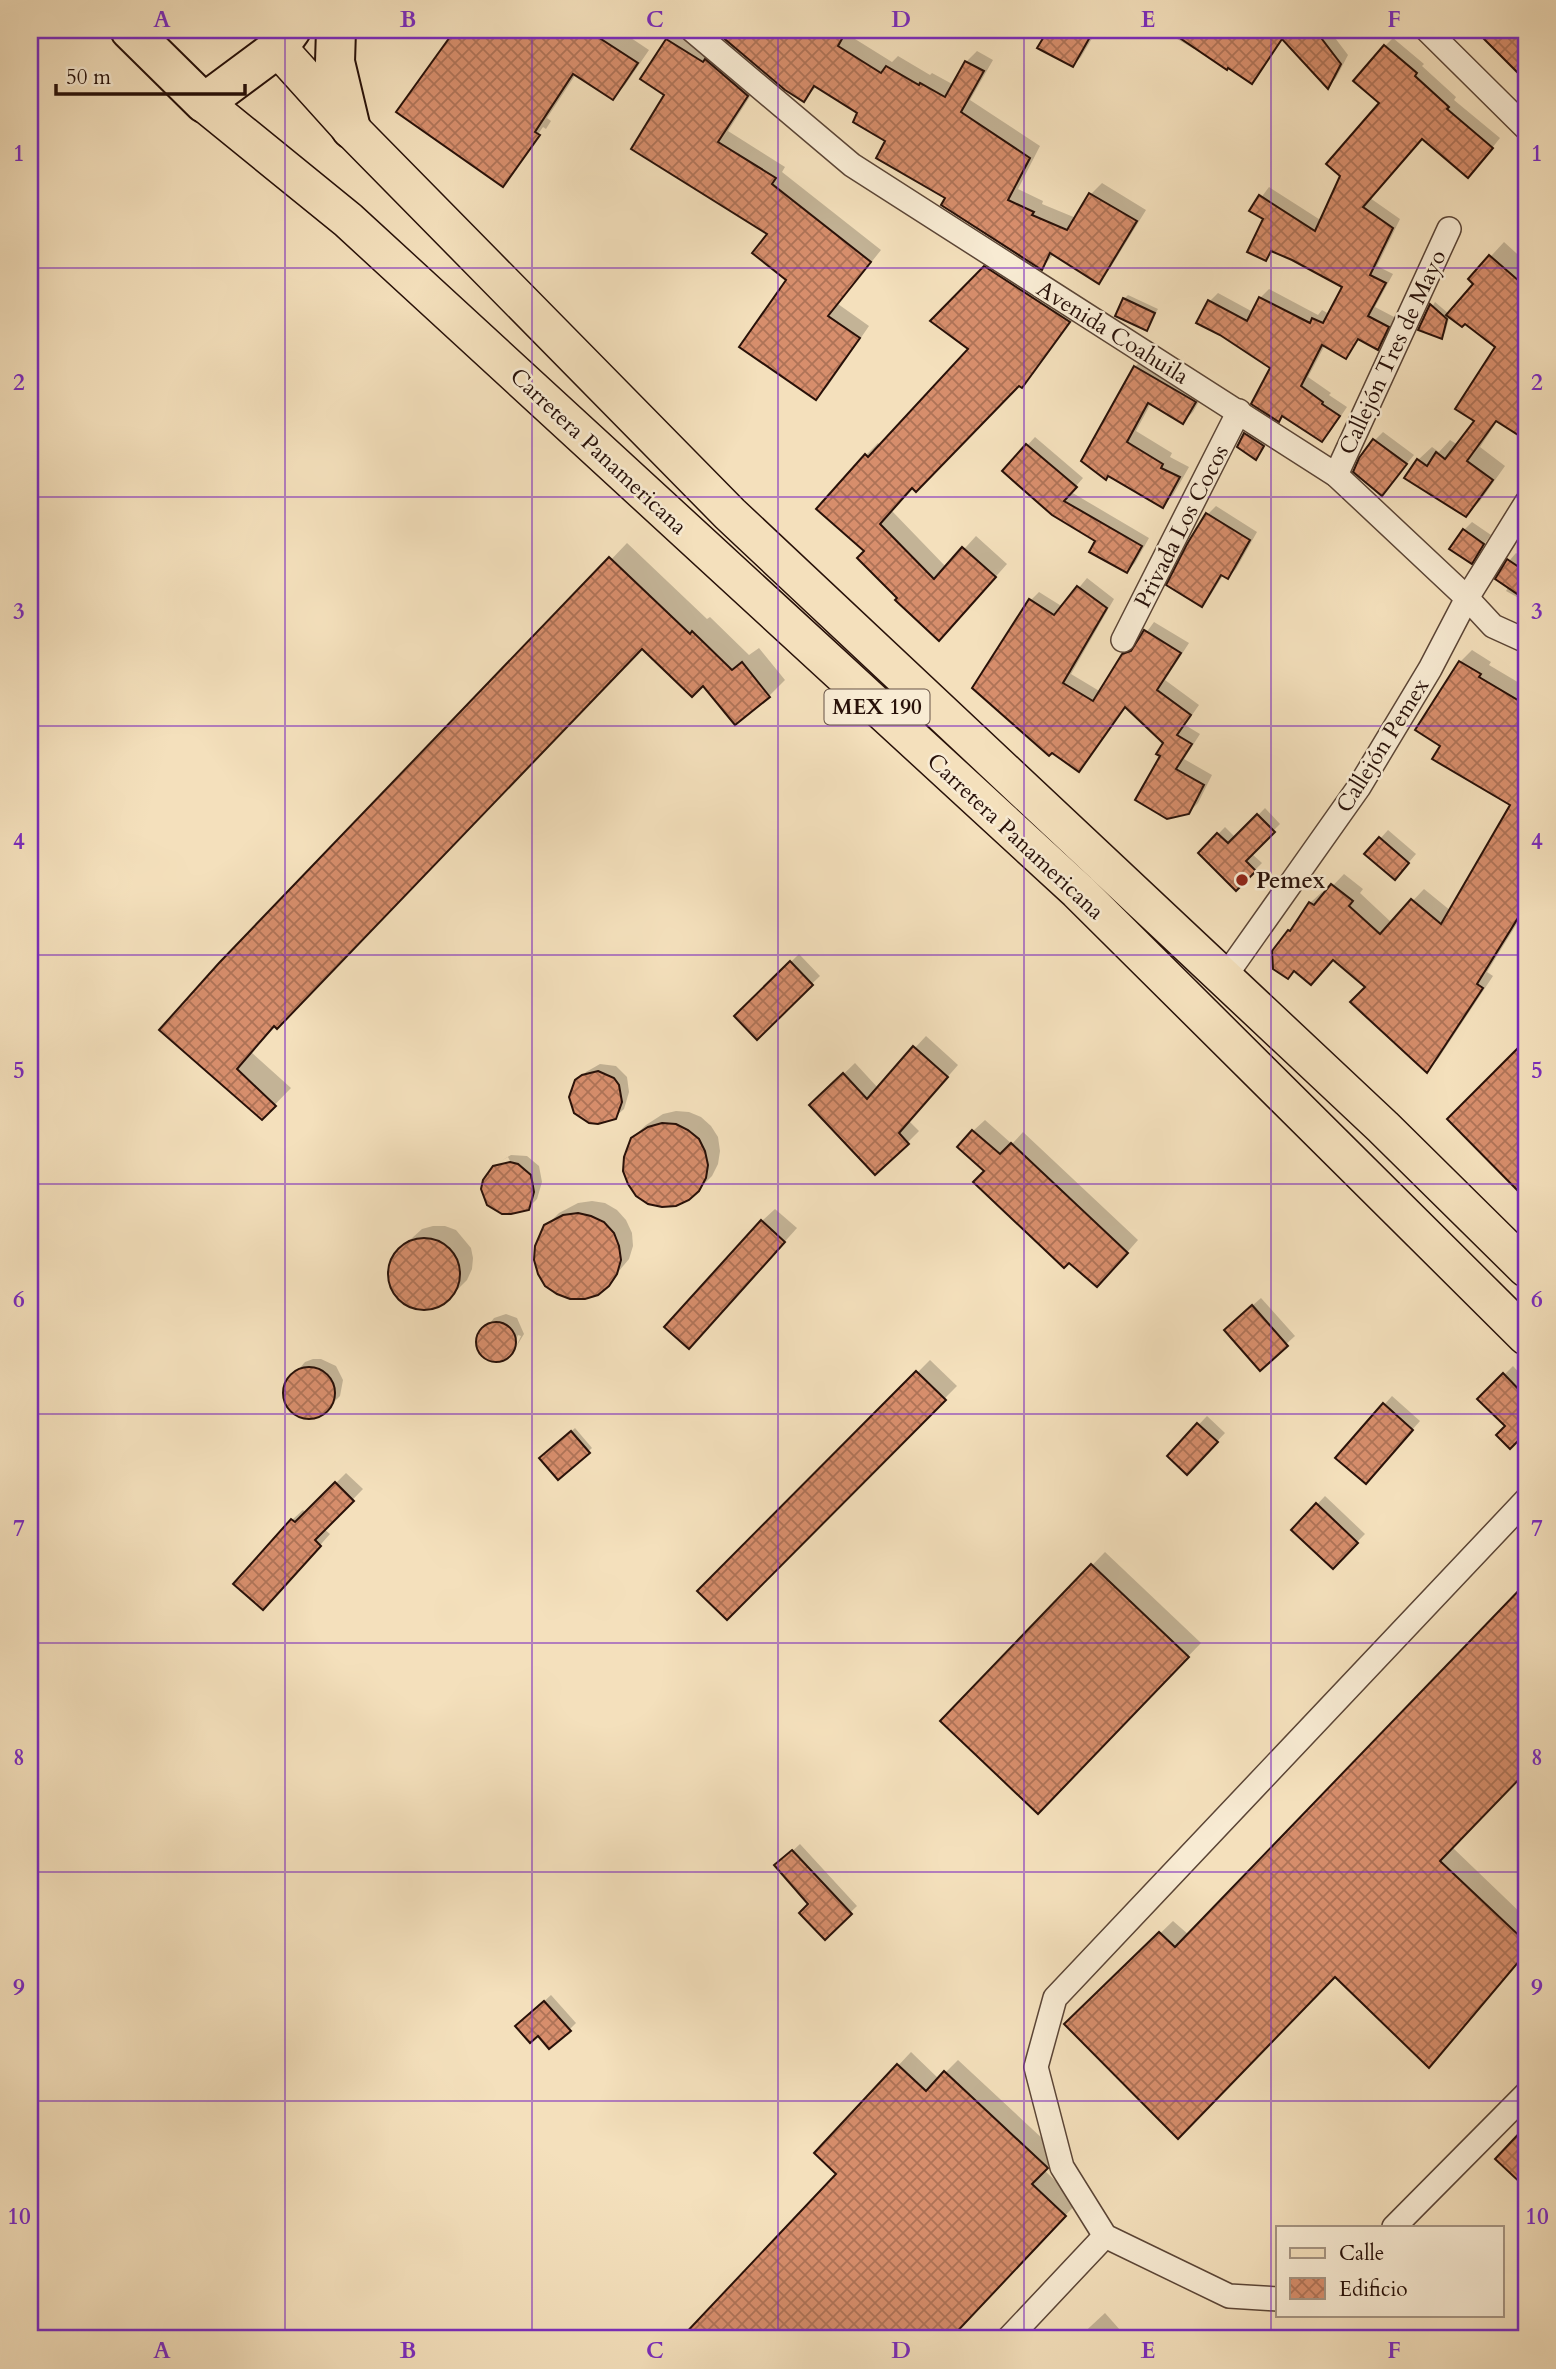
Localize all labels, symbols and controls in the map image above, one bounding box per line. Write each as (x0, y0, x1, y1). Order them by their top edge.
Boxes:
text: A (153, 4, 171, 35)
text: B (400, 4, 416, 35)
text: C (646, 4, 664, 35)
text: D (891, 4, 911, 35)
text: E (1141, 4, 1155, 35)
text: F (1387, 4, 1401, 35)
scale bar (56, 52, 245, 96)
text: 50 m (66, 63, 111, 92)
text: 1 (13, 138, 25, 169)
text: 1 (1531, 138, 1543, 169)
street label: Callejón Tres de Mayo (1331, 245, 1454, 460)
street label: Avenida Coahuila (1031, 273, 1195, 392)
street label: Carretera Panamericana (503, 361, 694, 542)
text: 2 (13, 367, 25, 398)
text: 2 (1531, 367, 1543, 398)
street label: Privada Los Cocos (1127, 439, 1236, 613)
text: 3 (13, 596, 25, 627)
text: 3 (1531, 596, 1543, 627)
street label: Callejón Pemex (1329, 672, 1436, 818)
road number: MEX 190 (824, 690, 930, 724)
street label: Carretera Panamericana (920, 746, 1111, 927)
text: 4 (13, 826, 25, 857)
text: 4 (1531, 826, 1543, 857)
place label: Pemex (1256, 865, 1326, 896)
marker: Pemex (1234, 872, 1250, 888)
text: 5 (13, 1055, 25, 1086)
text: 5 (1531, 1055, 1543, 1086)
text: 6 (13, 1284, 25, 1315)
text: 6 (1531, 1284, 1543, 1315)
text: 7 (13, 1513, 25, 1544)
text: 7 (1531, 1513, 1543, 1544)
text: 8 (13, 1742, 25, 1773)
text: 8 (1531, 1742, 1543, 1773)
text: 9 (13, 1972, 25, 2003)
text: 9 (1531, 1972, 1543, 2003)
text: 10 (7, 2201, 31, 2232)
text: 10 (1525, 2201, 1549, 2232)
legend (1276, 2226, 1504, 2316)
text: Calle (1339, 2239, 1384, 2268)
text: Edificio (1339, 2275, 1408, 2304)
text: A (153, 2335, 171, 2366)
text: B (400, 2335, 416, 2366)
text: C (646, 2335, 664, 2366)
text: D (891, 2335, 911, 2366)
text: E (1141, 2335, 1155, 2366)
text: F (1387, 2335, 1401, 2366)

